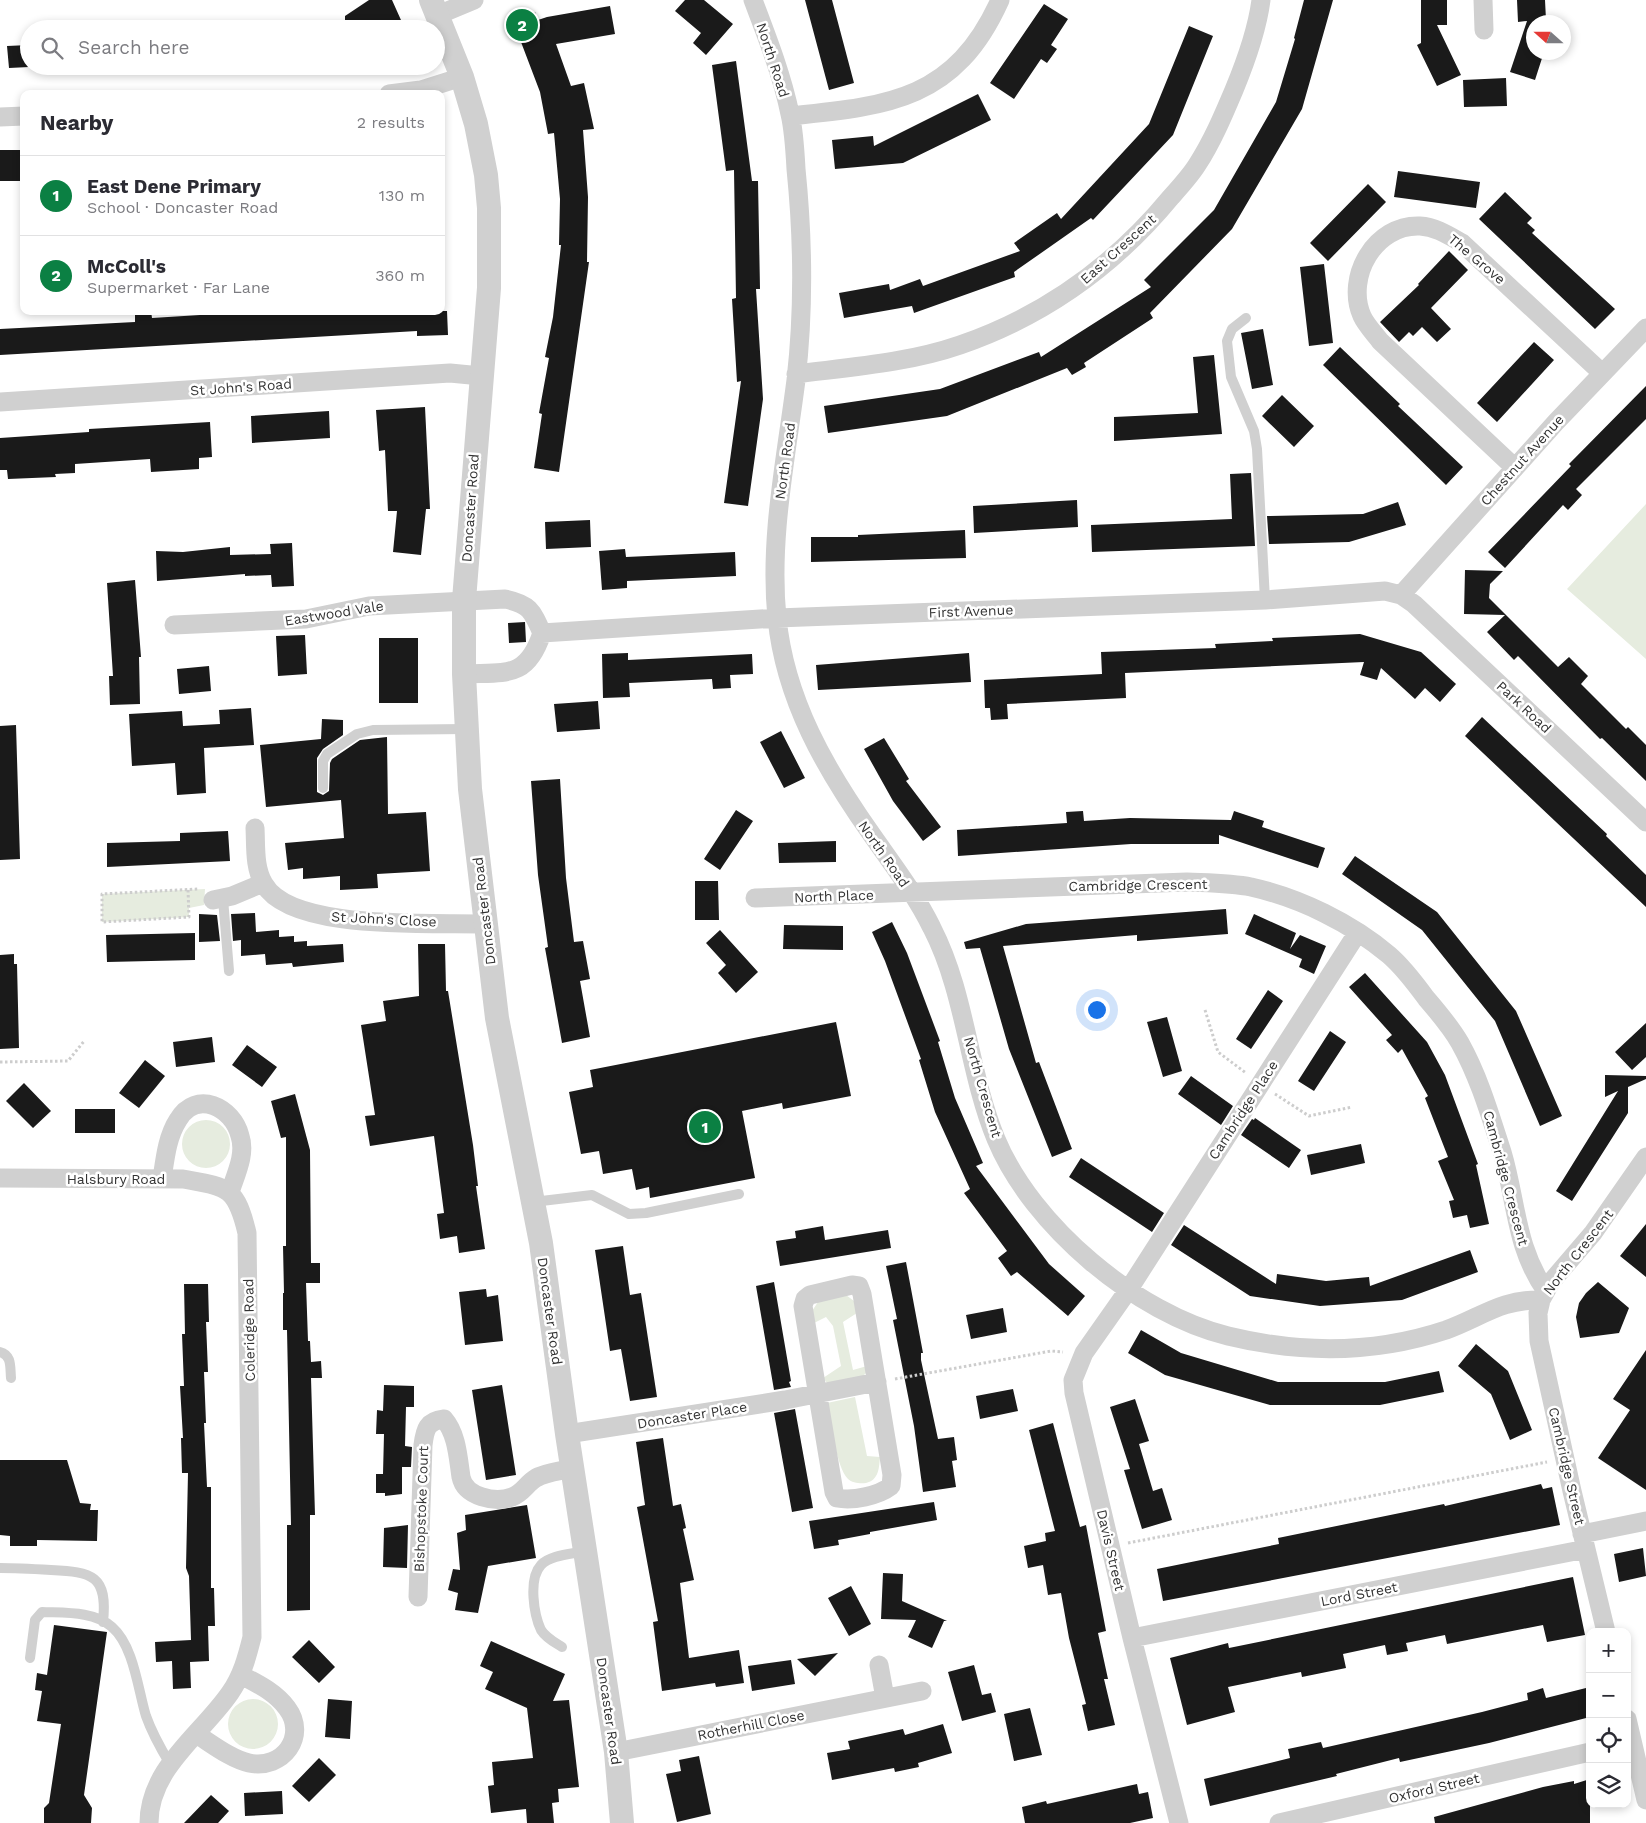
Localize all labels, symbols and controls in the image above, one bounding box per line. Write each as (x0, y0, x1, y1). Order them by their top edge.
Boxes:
pin: 2 (506, 6, 538, 44)
north arrow (1526, 15, 1571, 60)
search box (20, 20, 445, 75)
street label: North Road (753, 21, 793, 99)
icon: search (38, 34, 66, 62)
text: Search here (78, 36, 189, 59)
text: Nearby (40, 110, 113, 135)
text: 2 results (357, 113, 425, 132)
text: East Dene Primary (87, 175, 261, 198)
text: 1 (53, 186, 59, 205)
text: 130 m (379, 186, 425, 205)
text: School · Doncaster Road (87, 198, 278, 217)
street label: East Crescent (1077, 211, 1159, 287)
street label: The Grove (1445, 231, 1509, 287)
text: McColl's (87, 255, 166, 278)
text: 2 (51, 266, 61, 285)
text: 360 m (375, 266, 425, 285)
text: Supermarket · Far Lane (87, 278, 270, 297)
street label: St John's Road (190, 375, 292, 399)
street label: Chestnut Avenue (1477, 411, 1567, 509)
street label: North Road (772, 422, 798, 500)
street label: Doncaster Road (458, 453, 482, 563)
street label: Eastwood Vale (283, 597, 385, 629)
street label: First Avenue (928, 602, 1014, 620)
street label: Park Road (1493, 678, 1555, 736)
street label: North Road (855, 818, 913, 890)
street label: Doncaster Road (469, 856, 499, 966)
street label: Cambridge Crescent (1068, 876, 1208, 894)
street label: North Place (794, 887, 874, 905)
street label: St John's Close (331, 908, 437, 930)
your location (1084, 997, 1110, 1023)
street label: North Crescent (961, 1035, 1005, 1139)
street label: Cambridge Place (1205, 1057, 1281, 1163)
pin: 1 (689, 1108, 721, 1146)
street label: Cambridge Crescent (1480, 1109, 1532, 1247)
street label: Halsbury Road (67, 1171, 165, 1187)
street label: North Crescent (1540, 1206, 1616, 1298)
street label: Doncaster Road (535, 1256, 565, 1366)
street label: Coleridge Road (240, 1278, 258, 1382)
street label: Doncaster Place (636, 1398, 748, 1432)
street label: Cambridge Street (1546, 1406, 1588, 1527)
street label: Bishopstoke Court (411, 1446, 431, 1572)
street label: Davis Street (1094, 1508, 1128, 1592)
street label: Lord Street (1319, 1579, 1399, 1609)
map controls (1586, 1628, 1631, 1808)
button: + (1586, 1628, 1631, 1673)
street label: Doncaster Road (594, 1656, 624, 1766)
button: − (1586, 1673, 1631, 1718)
street label: Rotherhill Close (696, 1707, 806, 1743)
button: locate (1586, 1718, 1631, 1763)
button: layers (1586, 1763, 1631, 1808)
street label: Oxford Street (1387, 1770, 1481, 1806)

